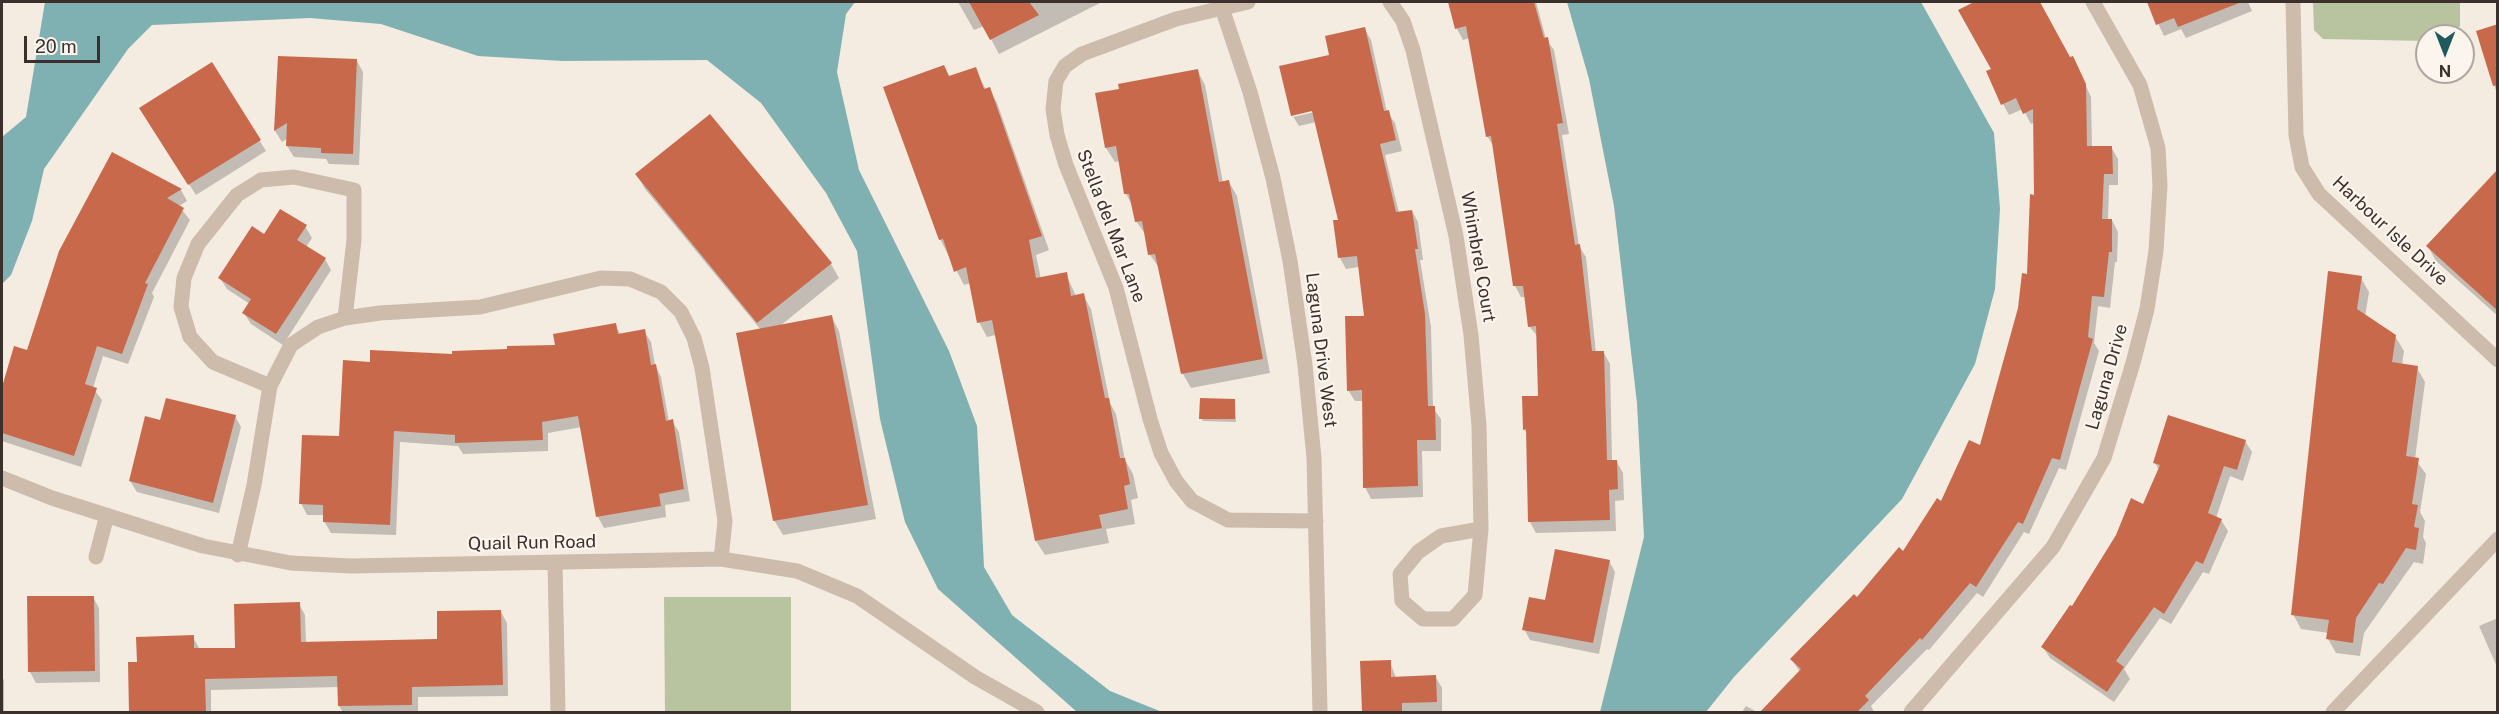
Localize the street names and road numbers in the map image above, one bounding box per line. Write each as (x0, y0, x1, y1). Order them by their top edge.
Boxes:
street label: Stella del Mar Lane (1072, 146, 1150, 306)
street label: Harbour Isle Drive (2328, 172, 2452, 290)
street label: Whimbrel Court (1456, 190, 1500, 324)
street label: Laguna Drive West (1301, 271, 1341, 429)
street label: Laguna Drive (2082, 321, 2132, 433)
street label: Quail Run Road (468, 531, 596, 555)

